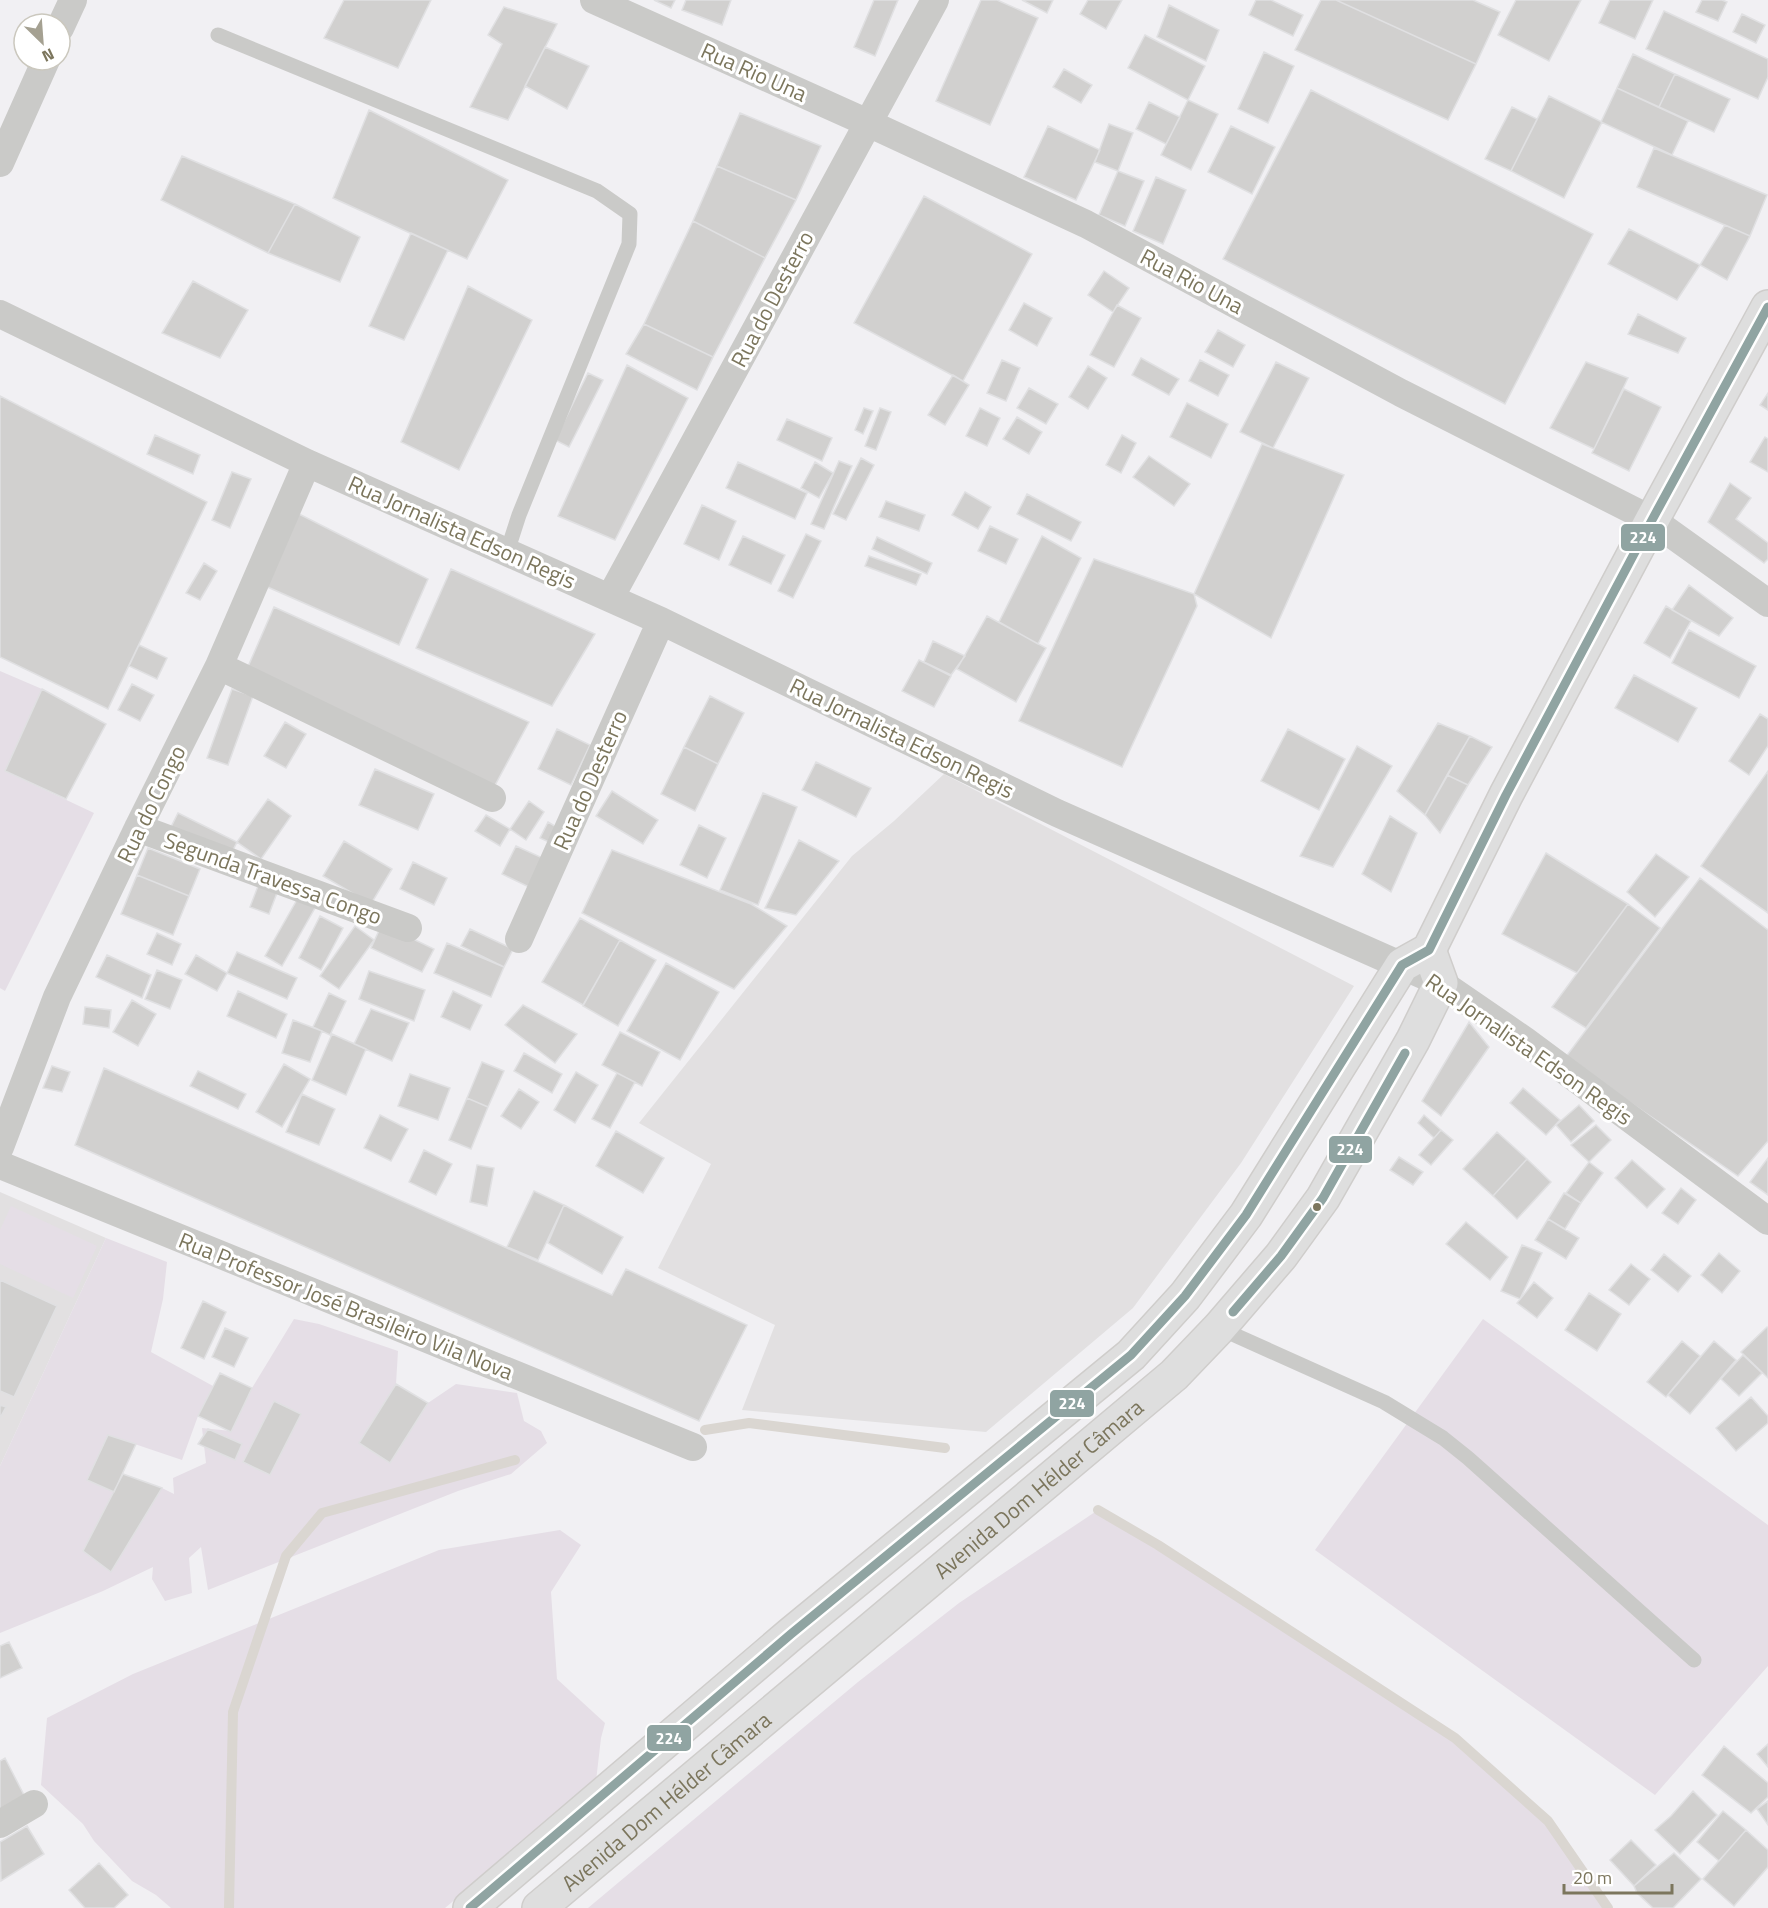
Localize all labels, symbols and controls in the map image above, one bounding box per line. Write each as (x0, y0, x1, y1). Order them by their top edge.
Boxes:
north arrow (12, 12, 72, 72)
street label: Rua Rio Una (696, 34, 812, 110)
text: N (38, 42, 58, 69)
street label: Rua do Desterro (722, 225, 822, 373)
street label: Rua Rio Una (1134, 239, 1250, 323)
street label: Rua Jornalista Edson Regis (343, 466, 581, 598)
line badge: 224 (1620, 523, 1666, 552)
text: 224 (1630, 525, 1656, 549)
street label: Rua Jornalista Edson Regis (784, 669, 1020, 807)
street label: Rua do Desterro (544, 705, 636, 855)
street label: Rua do Congo (108, 739, 194, 869)
street label: Segunda Travessa Congo (159, 823, 387, 933)
street label: Rua Jornalista Edson Regis (1418, 965, 1640, 1133)
line badge: 224 (1328, 1135, 1373, 1164)
text: 224 (1337, 1137, 1363, 1161)
unlabelled marker (1311, 1201, 1323, 1213)
street label: Rua Professor José Brasileiro Vila Nova (174, 1223, 518, 1389)
line badge: 224 (1049, 1389, 1095, 1418)
street label: Avenida Dom Hélder Câmara (926, 1391, 1151, 1587)
text: 224 (1059, 1391, 1085, 1415)
street label: Avenida Dom Hélder Câmara (554, 1703, 778, 1899)
line badge: 224 (646, 1724, 692, 1752)
text: 224 (656, 1726, 682, 1750)
scale bar (1564, 1857, 1672, 1895)
text: 20 m (1573, 1864, 1612, 1891)

